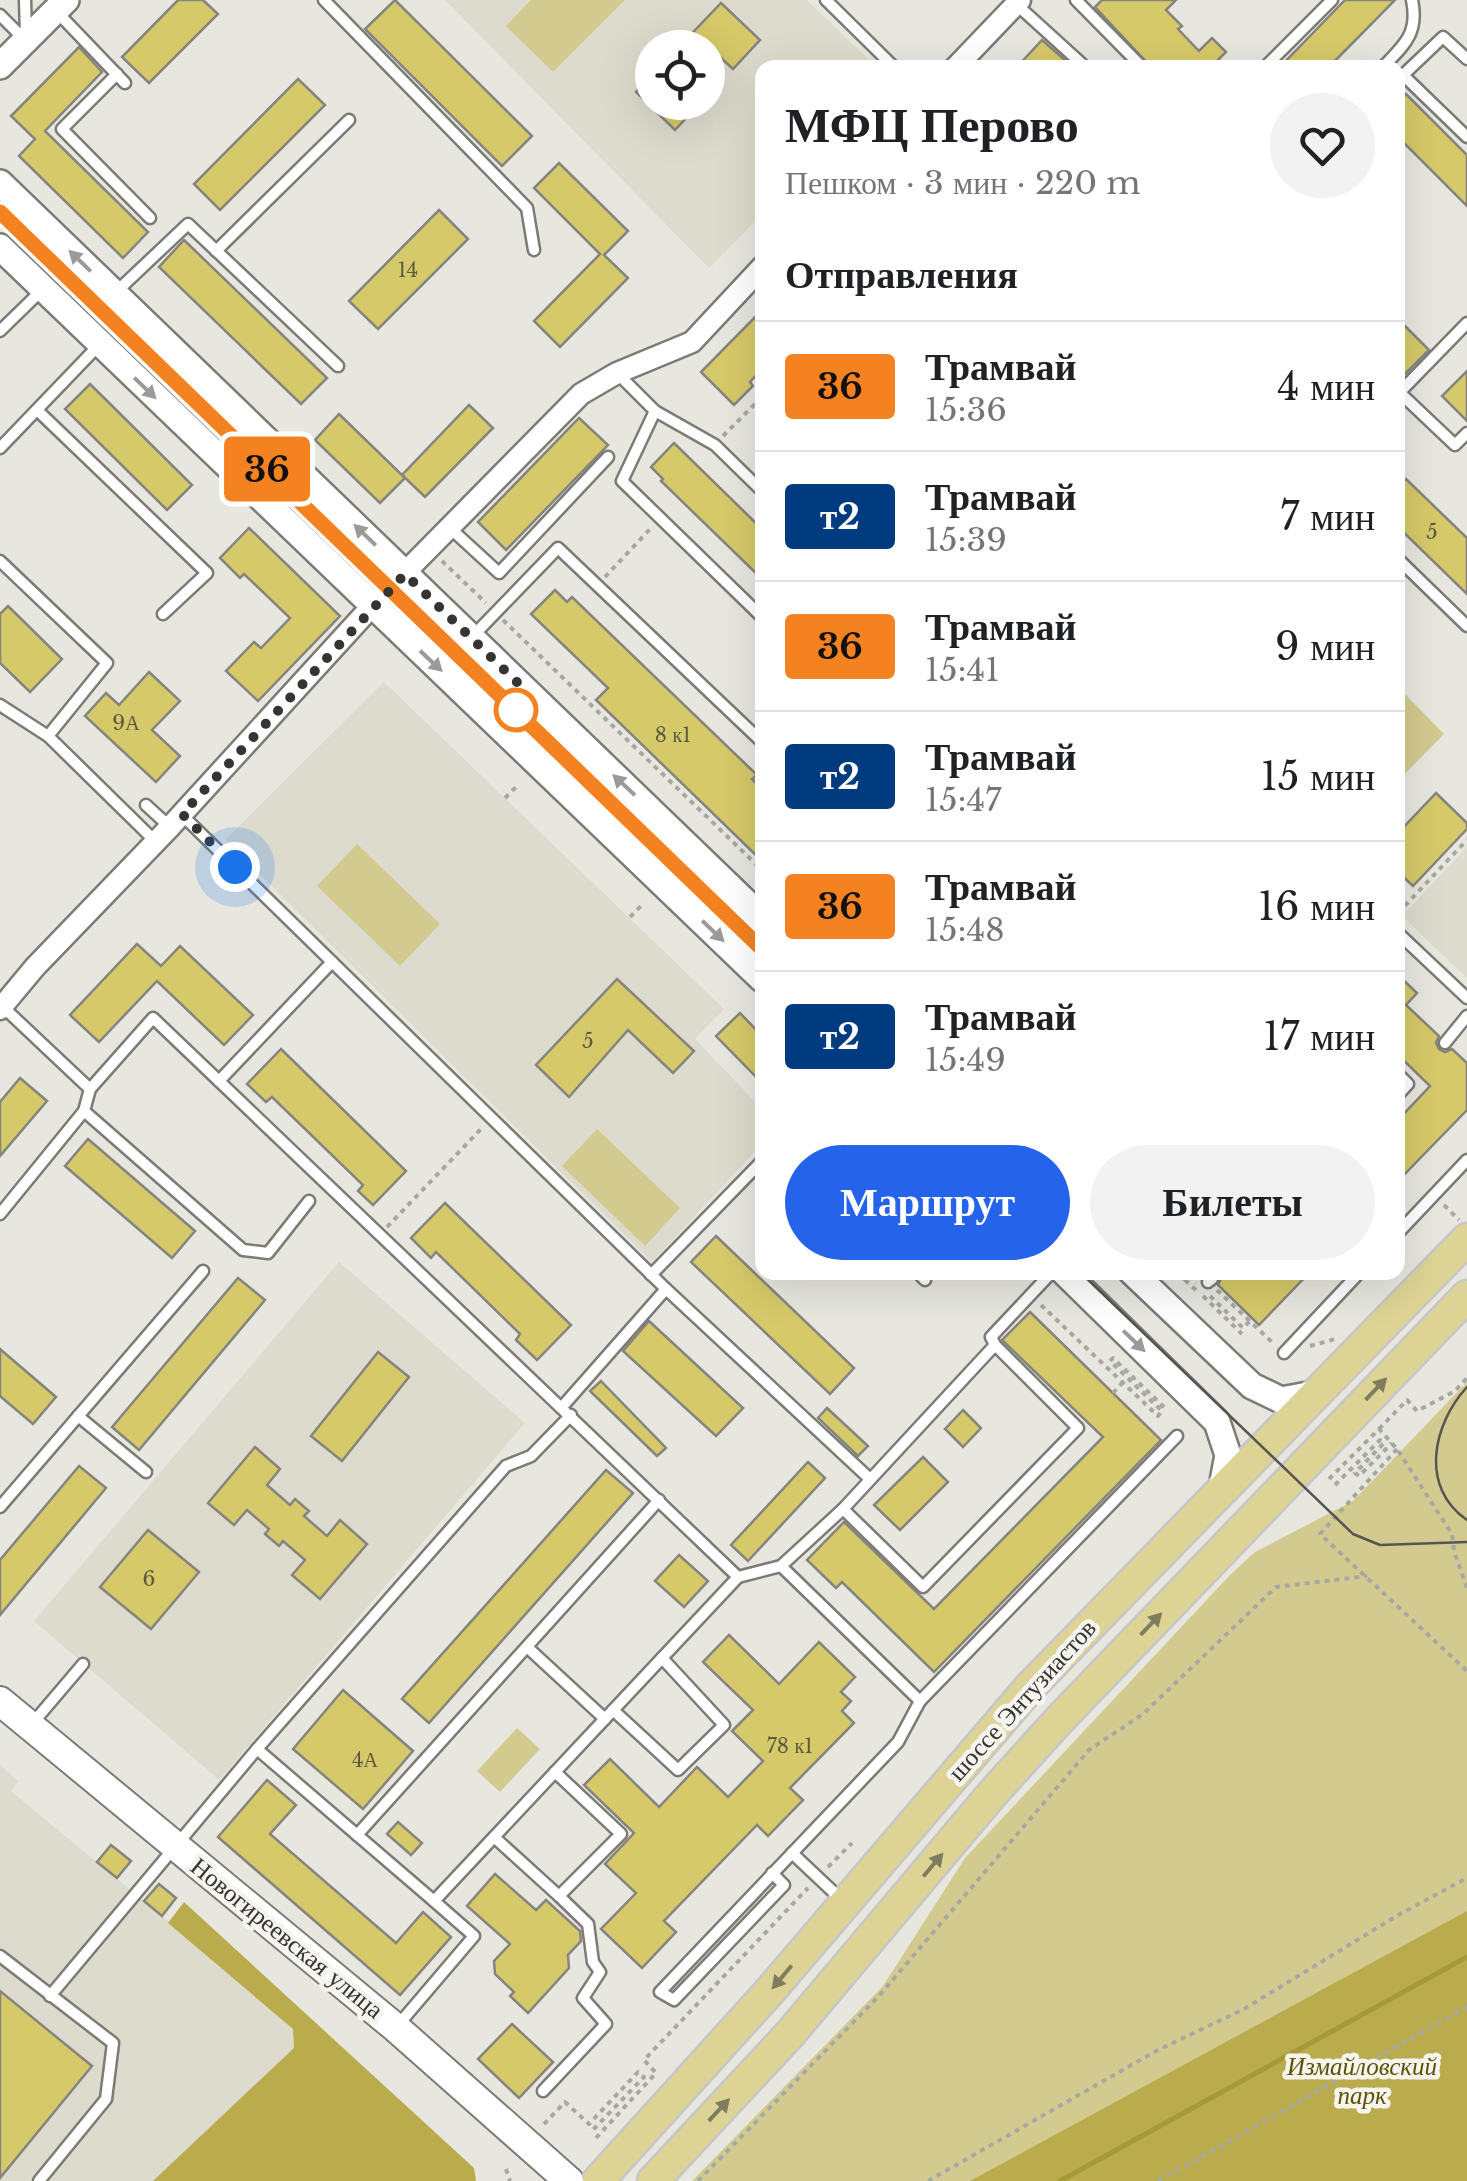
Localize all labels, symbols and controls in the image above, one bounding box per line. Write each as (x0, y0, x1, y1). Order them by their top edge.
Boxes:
map controls (635, 30, 725, 120)
button: locate (635, 30, 725, 120)
button: heart (1270, 93, 1375, 198)
text: МФЦ Перово (785, 95, 1079, 155)
text: Пешком · 3 мин · 220 m (785, 163, 1141, 203)
one-way arrow (69, 249, 93, 273)
text: Отправления (785, 251, 1018, 298)
house number: 14 (398, 258, 418, 282)
text: Трамвай (925, 343, 1076, 390)
text: 4 мин (1277, 363, 1375, 410)
text: 36 (817, 365, 863, 408)
one-way arrow (133, 376, 157, 399)
text: 15:36 (925, 390, 1007, 430)
line badge: 36 (222, 436, 312, 502)
text: 36 (244, 448, 290, 491)
text: Трамвай (925, 473, 1076, 520)
text: 7 мин (1280, 493, 1375, 540)
text: т2 (820, 495, 860, 538)
text: 15:39 (925, 520, 1007, 560)
house number: 5 (1426, 520, 1438, 544)
one-way arrow (353, 523, 377, 546)
text: Трамвай (925, 603, 1076, 650)
text: 9 мин (1275, 623, 1375, 670)
text: 36 (817, 625, 863, 668)
one-way arrow (419, 649, 443, 672)
text: 15:41 (925, 650, 1000, 690)
unlabelled marker (495, 689, 537, 731)
house number: 9А (112, 711, 140, 735)
house number: 8 к1 (655, 723, 691, 747)
text: Трамвай (925, 733, 1076, 780)
text: 15 мин (1261, 753, 1375, 800)
text: т2 (820, 755, 860, 798)
one-way arrow (612, 774, 636, 797)
text: 15:47 (925, 780, 1001, 820)
your location (210, 842, 260, 892)
text: Трамвай (925, 863, 1076, 910)
text: 16 мин (1258, 883, 1375, 930)
text: 36 (817, 885, 863, 928)
text: 15:48 (925, 910, 1005, 950)
one-way arrow (701, 919, 725, 943)
text: Трамвай (925, 993, 1076, 1040)
text: 17 мин (1263, 1013, 1375, 1060)
text: т2 (820, 1015, 860, 1058)
house number: 5 (582, 1029, 594, 1053)
text: 15:49 (925, 1040, 1006, 1080)
button: Маршрут (785, 1145, 1070, 1260)
button: Билеты (1090, 1145, 1375, 1260)
one-way arrow (1121, 1329, 1145, 1352)
one-way arrow (1364, 1378, 1387, 1402)
house number: 6 (143, 1567, 155, 1591)
one-way arrow (1139, 1612, 1162, 1636)
street label: шоссе Энтузиастов (941, 1613, 1103, 1787)
house number: 78 к1 (767, 1734, 813, 1758)
house number: 4А (352, 1748, 379, 1772)
street label: Новогиреевская улица (184, 1851, 390, 2025)
one-way arrow (921, 1852, 943, 1877)
one-way arrow (772, 1964, 793, 1989)
park label: Измайловский парк (1286, 2051, 1438, 2111)
one-way arrow (707, 2098, 730, 2122)

